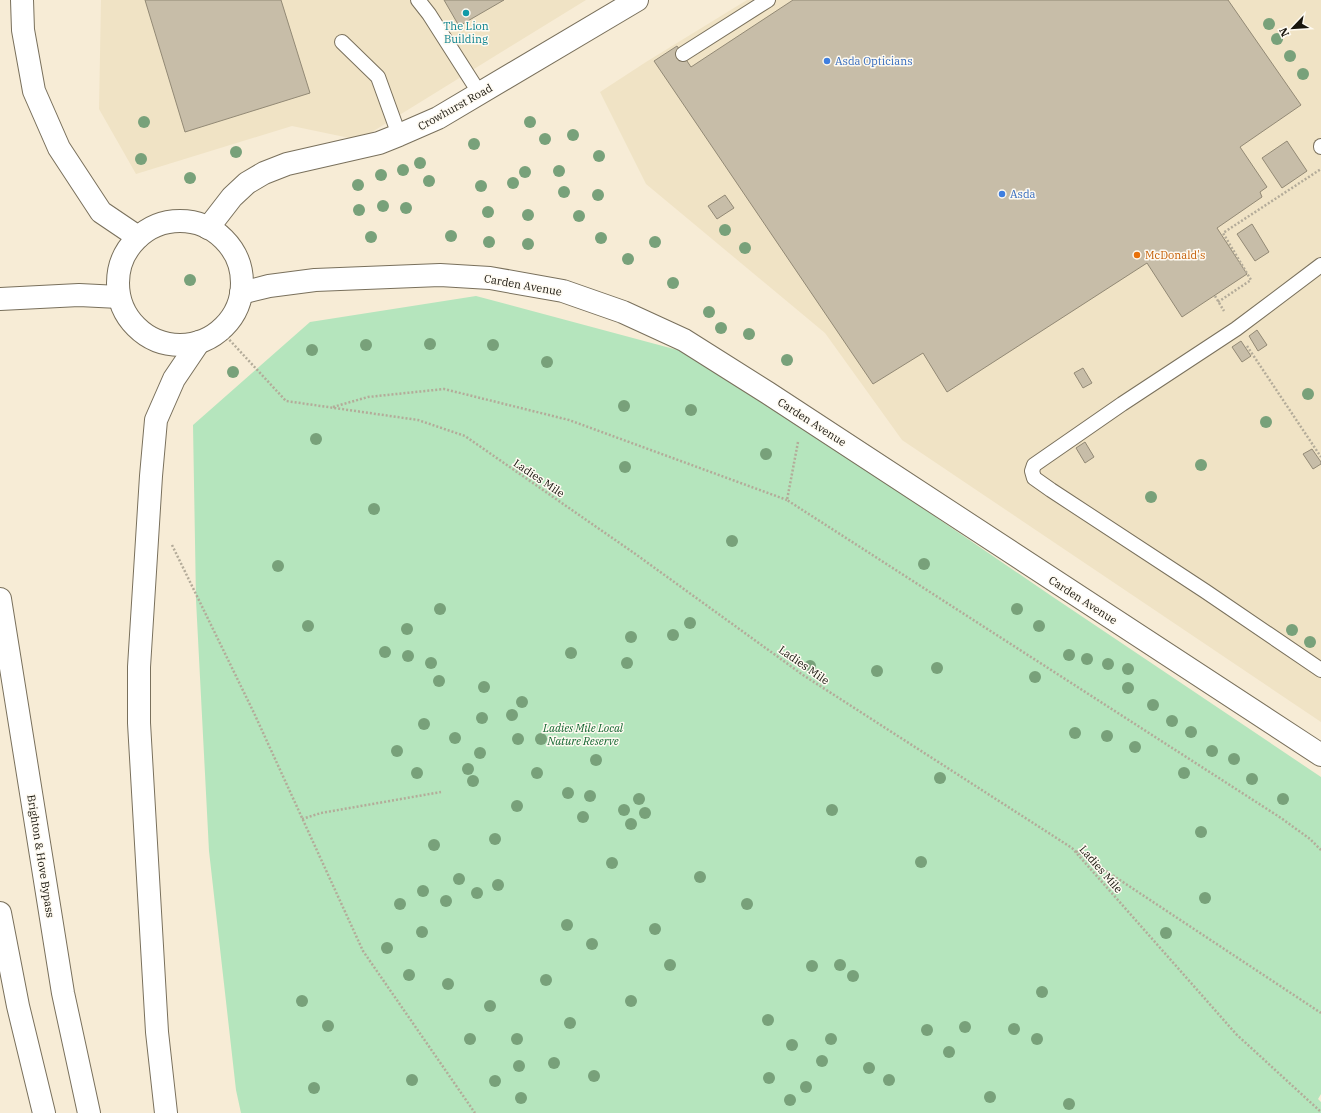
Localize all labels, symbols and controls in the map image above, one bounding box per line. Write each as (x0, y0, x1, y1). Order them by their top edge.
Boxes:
marker: The Lion Building (461, 8, 471, 18)
north arrow (1273, 8, 1313, 48)
place label: The Lion Building (443, 19, 489, 46)
text: N (1276, 25, 1292, 39)
place label: Asda Opticians (835, 54, 913, 68)
marker: Asda Opticians (822, 56, 832, 66)
street label: Crowhurst Road (415, 81, 495, 133)
place label: Asda (1010, 187, 1036, 201)
marker: Asda (997, 189, 1007, 199)
place label: McDonald's (1145, 248, 1205, 262)
marker: McDonald's (1132, 250, 1142, 260)
street label: Carden Avenue (483, 271, 563, 299)
street label: Carden Avenue (775, 395, 849, 449)
street label: Ladies Mile (511, 456, 567, 500)
street label: Carden Avenue (1046, 573, 1120, 627)
street label: Ladies Mile (776, 642, 832, 688)
park label: Ladies Mile Local Nature Reserve (542, 721, 624, 748)
street label: Brighton & Hove Bypass (24, 794, 58, 918)
street label: Ladies Mile (1076, 842, 1126, 896)

